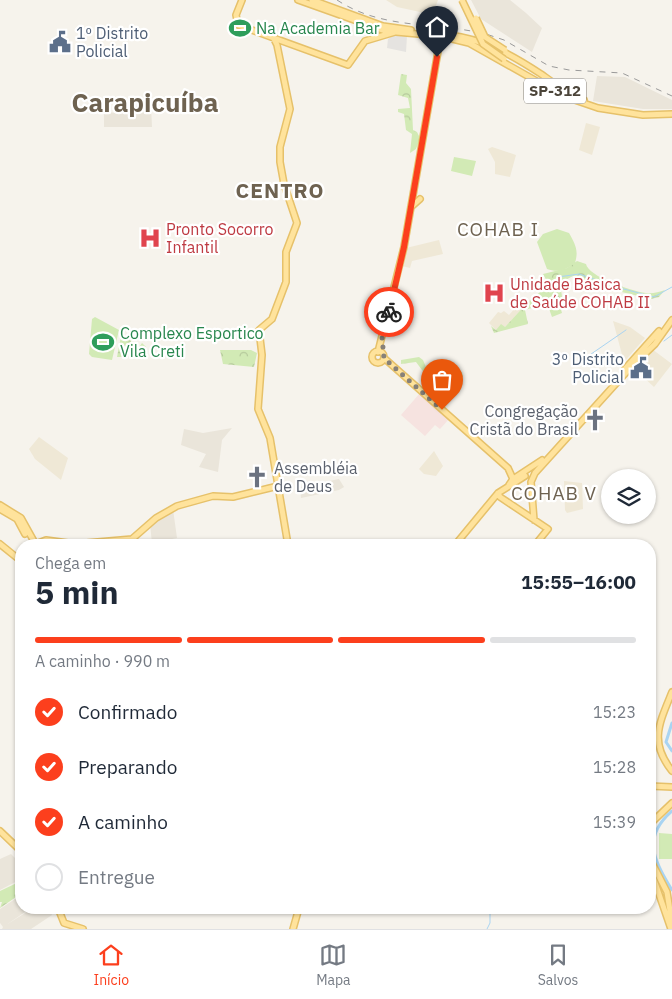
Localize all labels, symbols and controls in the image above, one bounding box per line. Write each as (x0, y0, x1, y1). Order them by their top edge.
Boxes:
pin (416, 6, 458, 57)
icon: home (423, 13, 451, 41)
sports icon: Na Academia Bar (227, 15, 253, 41)
place label: Na Academia Bar (256, 18, 380, 38)
place label: 1º Distrito Policial (76, 23, 148, 61)
public building icon: 1º Distrito Policial (47, 29, 73, 55)
road number: SP-312 (524, 78, 586, 104)
district label: Carapicuíba (72, 85, 219, 119)
district label: CENTRO (236, 176, 324, 204)
district label: COHAB I (457, 217, 539, 241)
place label: Pronto Socorro Infantil (166, 219, 273, 257)
hospital icon: Pronto Socorro Infantil (137, 225, 163, 251)
place label: Unidade Básica de Saúde COHAB II (510, 274, 650, 312)
hospital icon: Unidade Básica de Saúde COHAB II (481, 280, 507, 306)
courier (364, 287, 414, 337)
icon: bike (375, 298, 403, 326)
place label: Complexo Esportico Vila Creti (120, 323, 264, 361)
sports icon: Complexo Esportico Vila Creti (90, 329, 116, 355)
place label: 3º Distrito Policial (552, 349, 624, 387)
public building icon: 3º Distrito Policial (628, 355, 654, 381)
pin (421, 359, 463, 410)
icon: bag (428, 366, 456, 394)
place label: Congregação Cristã do Brasil (470, 401, 578, 439)
church icon: Congregação Cristã do Brasil (582, 407, 608, 433)
place label: Assembléia de Deus (274, 458, 358, 496)
church icon: Assembléia de Deus (244, 464, 270, 490)
map controls (601, 469, 656, 524)
button: layers (601, 469, 656, 524)
district label: COHAB V (511, 481, 597, 505)
text: Chega em (35, 553, 106, 573)
text: 15:55–16:00 (521, 570, 636, 594)
text: 5 min (35, 571, 119, 613)
text: A caminho · 990 m (35, 651, 170, 671)
icon: check (35, 698, 63, 726)
text: Confirmado (78, 700, 177, 724)
text: 15:23 (593, 702, 636, 722)
icon: check (35, 753, 63, 781)
text: Preparando (78, 755, 177, 779)
text: 15:28 (593, 757, 636, 777)
icon: check (35, 808, 63, 836)
text: A caminho (78, 810, 168, 834)
text: 15:39 (593, 812, 636, 832)
text: Entregue (78, 865, 155, 889)
tab: Início (94, 941, 129, 989)
tab: Mapa (316, 941, 351, 989)
tab: Salvos (538, 941, 578, 989)

